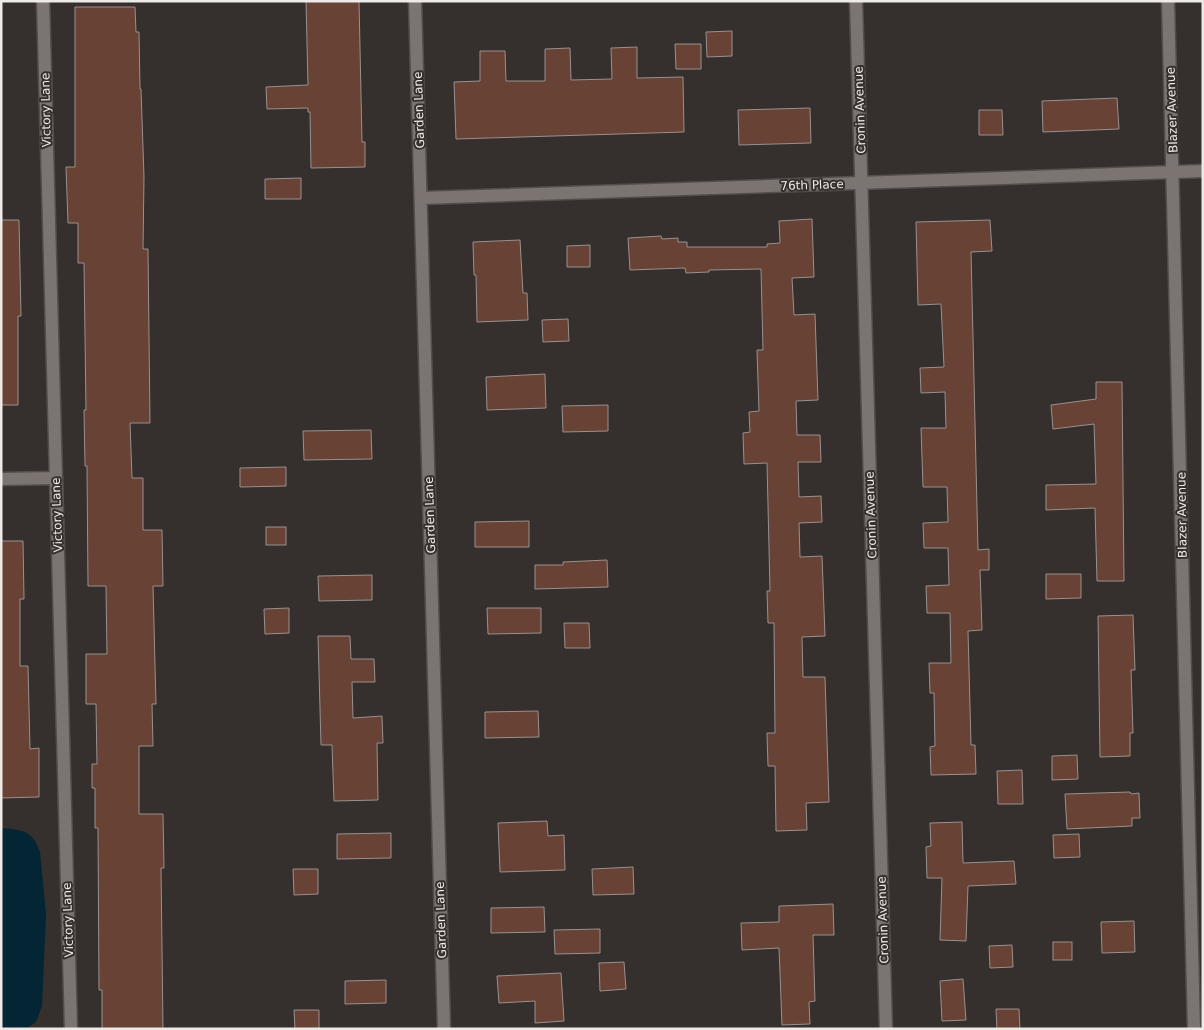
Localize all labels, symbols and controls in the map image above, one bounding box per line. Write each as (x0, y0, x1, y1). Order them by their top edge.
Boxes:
street label: Cronin Avenue (851, 66, 869, 154)
street label: Blazer Avenue (1164, 67, 1180, 153)
street label: Garden Lane (411, 71, 427, 149)
street label: Victory Lane (38, 72, 54, 148)
street label: 76th Place (780, 177, 844, 193)
street label: Cronin Avenue (862, 471, 880, 559)
street label: Blazer Avenue (1174, 472, 1190, 558)
street label: Garden Lane (422, 476, 438, 554)
street label: Victory Lane (49, 477, 65, 553)
street label: Cronin Avenue (874, 876, 892, 964)
street label: Garden Lane (433, 881, 449, 959)
street label: Victory Lane (60, 882, 76, 958)

